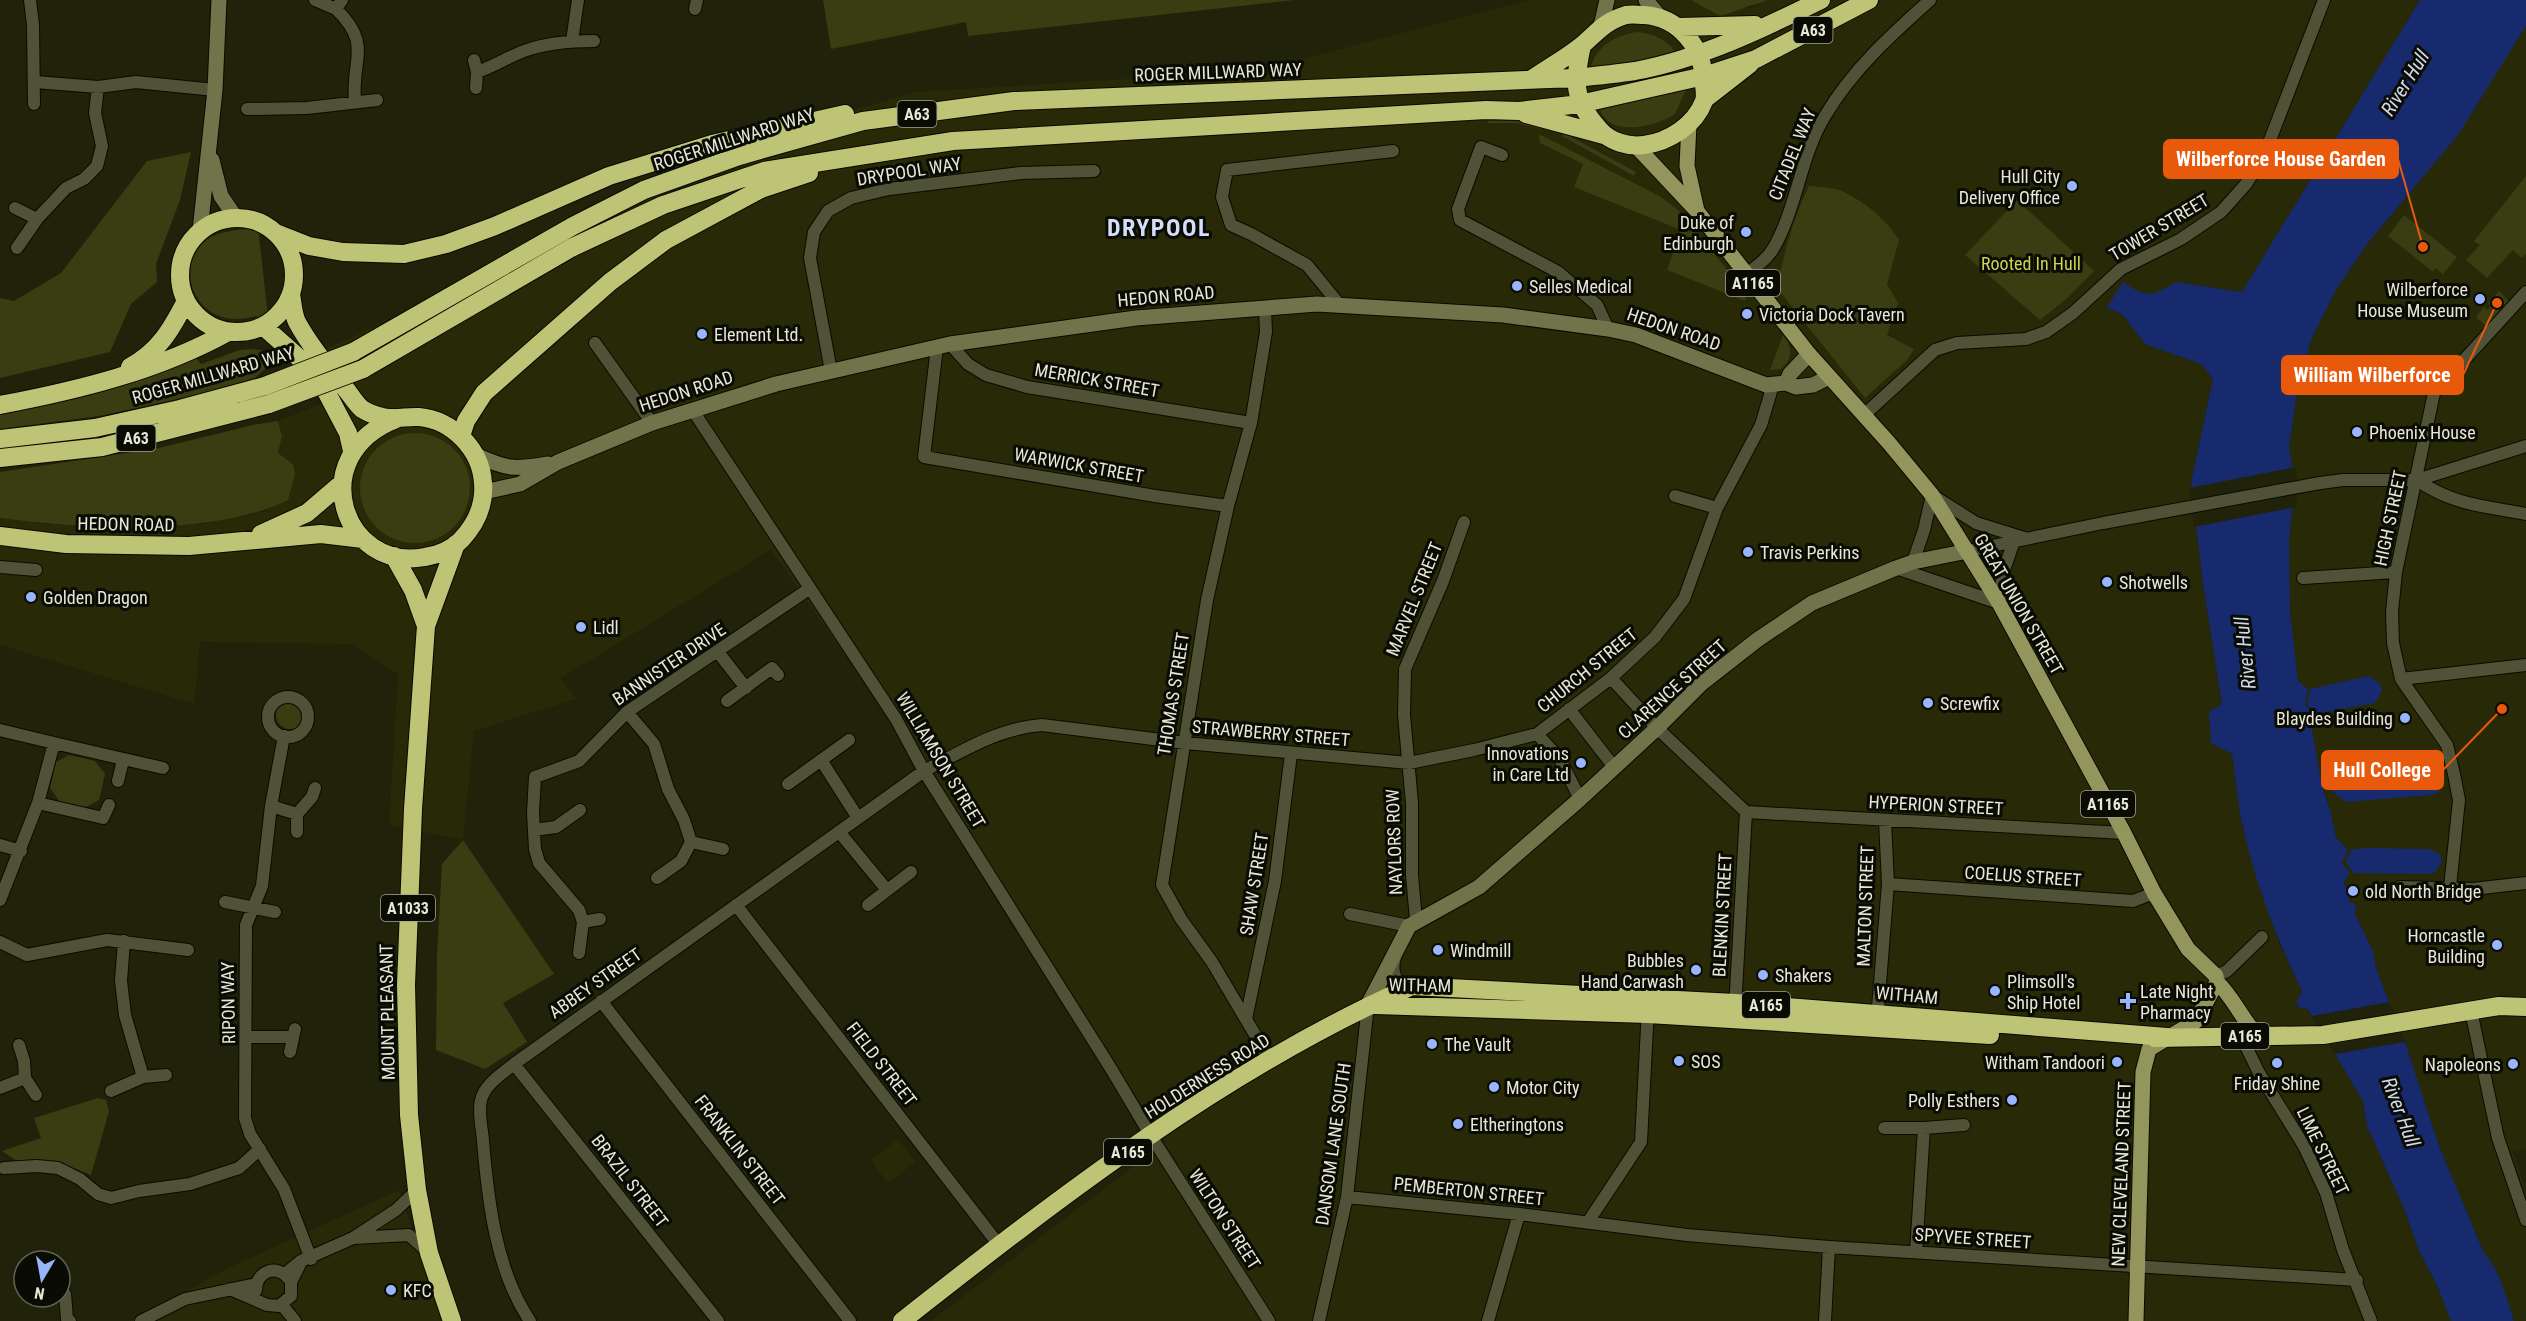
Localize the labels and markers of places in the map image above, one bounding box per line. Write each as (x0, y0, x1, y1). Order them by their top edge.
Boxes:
callout: Wilberforce House Garden (2164, 140, 2398, 178)
place label: Hull City Delivery Office (1959, 166, 2060, 208)
marker: Hull City Delivery Office (2065, 179, 2079, 193)
place label: Duke of Edinburgh (1663, 212, 1734, 254)
marker: Duke of Edinburgh (1739, 225, 1753, 239)
place label: Selles Medical (1529, 276, 1632, 297)
marker: Selles Medical (1510, 279, 1524, 293)
place label: Wilberforce House Museum (2357, 279, 2468, 321)
marker: Wilberforce House Museum (2473, 292, 2487, 306)
place label: Victoria Dock Tavern (1759, 304, 1905, 325)
marker: Victoria Dock Tavern (1740, 307, 1754, 321)
place label: Element Ltd. (714, 324, 803, 345)
marker: Element Ltd. (695, 327, 709, 341)
callout: William Wilberforce (2282, 356, 2463, 394)
place label: Phoenix House (2369, 422, 2476, 443)
marker: Phoenix House (2350, 425, 2364, 439)
place label: Travis Perkins (1760, 542, 1859, 563)
marker: Travis Perkins (1741, 545, 1755, 559)
place label: Shotwells (2119, 572, 2188, 593)
marker: Shotwells (2100, 575, 2114, 589)
place label: Golden Dragon (43, 587, 148, 608)
marker: Golden Dragon (24, 590, 38, 604)
place label: Lidl (593, 617, 619, 638)
marker: Lidl (574, 620, 588, 634)
place label: Screwfix (1940, 693, 2000, 714)
marker: Screwfix (1921, 696, 1935, 710)
place label: Blaydes Building (2276, 708, 2393, 729)
marker: Blaydes Building (2398, 711, 2412, 725)
place label: Innovations in Care Ltd (1487, 743, 1569, 785)
callout: Hull College (2322, 751, 2443, 789)
marker: Innovations in Care Ltd (1574, 756, 1588, 770)
place label: old North Bridge (2365, 881, 2481, 902)
marker: old North Bridge (2346, 884, 2360, 898)
place label: Horncastle Building (2408, 925, 2485, 967)
marker: Horncastle Building (2490, 938, 2504, 952)
place label: Windmill (1450, 940, 1511, 961)
marker: Windmill (1431, 943, 1445, 957)
place label: Bubbles Hand Carwash (1581, 950, 1684, 992)
marker: Bubbles Hand Carwash (1689, 963, 1703, 977)
place label: Shakers (1775, 965, 1832, 986)
marker: Shakers (1756, 968, 1770, 982)
place label: Plimsoll's Ship Hotel (2007, 971, 2080, 1013)
place label: Late Night Pharmacy (2140, 981, 2213, 1023)
marker: Plimsoll's Ship Hotel (1988, 984, 2002, 998)
marker: Late Night Pharmacy (2121, 994, 2135, 1008)
place label: The Vault (1444, 1034, 1511, 1055)
marker: The Vault (1425, 1037, 1439, 1051)
place label: SOS (1691, 1051, 1721, 1072)
place label: Witham Tandoori (1985, 1052, 2105, 1073)
marker: SOS (1672, 1054, 1686, 1068)
place label: Napoleons (2425, 1054, 2501, 1075)
marker: Witham Tandoori (2110, 1055, 2124, 1069)
marker: Friday Shine (2270, 1056, 2284, 1070)
marker: Napoleons (2506, 1057, 2520, 1071)
place label: Friday Shine (2234, 1073, 2320, 1094)
place label: Motor City (1506, 1077, 1580, 1098)
marker: Motor City (1487, 1080, 1501, 1094)
place label: Polly Esthers (1908, 1090, 2000, 1111)
marker: Polly Esthers (2005, 1093, 2019, 1107)
place label: Eltheringtons (1470, 1114, 1564, 1135)
marker: Eltheringtons (1451, 1117, 1465, 1131)
place label: KFC (403, 1280, 432, 1301)
marker: KFC (384, 1283, 398, 1297)

